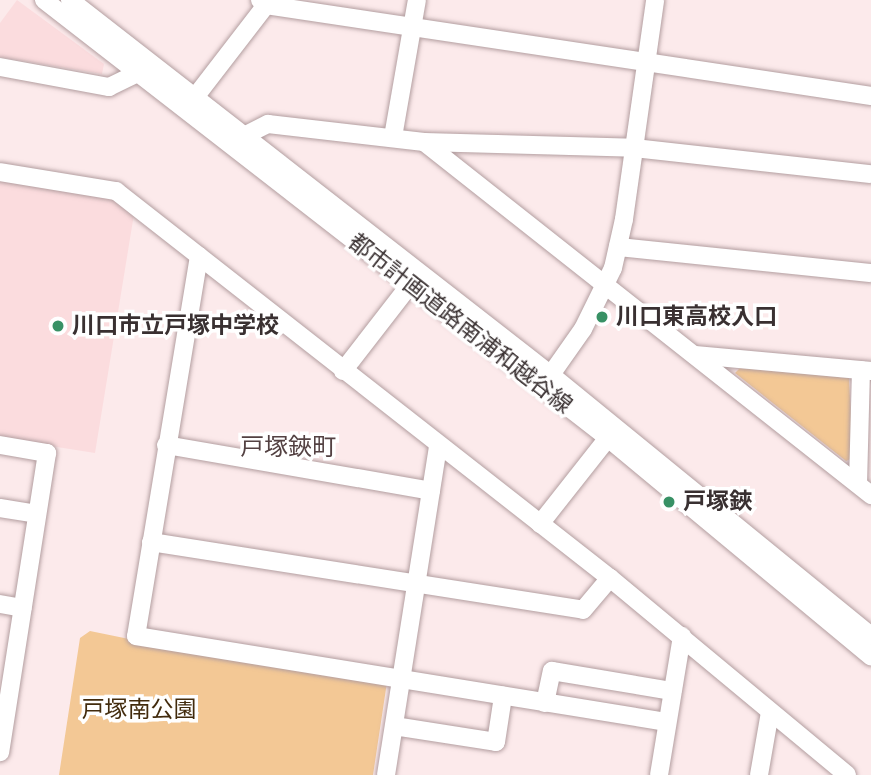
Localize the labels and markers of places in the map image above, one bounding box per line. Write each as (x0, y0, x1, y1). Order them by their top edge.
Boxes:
place label: 川口東高校入口 (616, 303, 777, 331)
marker: 川口東高校入口 (594, 309, 610, 325)
place label: 川口市立戸塚中学校 (72, 312, 279, 340)
marker: 川口市立戸塚中学校 (50, 318, 66, 334)
place label: 戸塚鋏 (683, 488, 752, 516)
marker: 戸塚鋏 (661, 494, 677, 510)

